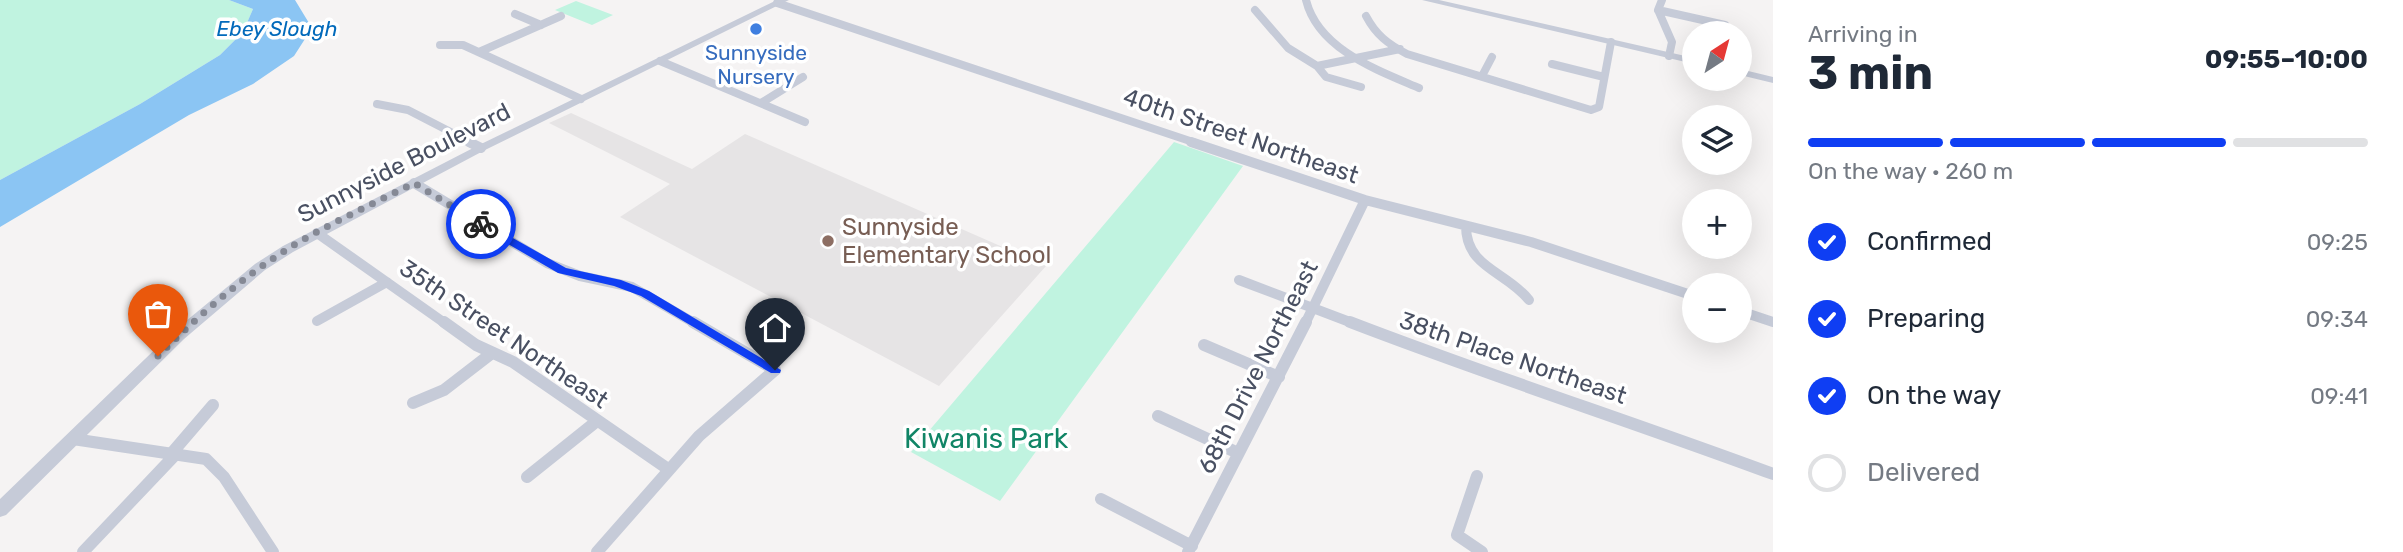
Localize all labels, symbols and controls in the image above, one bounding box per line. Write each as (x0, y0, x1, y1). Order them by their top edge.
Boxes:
water label: Ebey Slough (217, 16, 337, 41)
text: Arriving in (1808, 20, 1918, 48)
marker: Sunnyside Nursery (748, 21, 764, 37)
north arrow (1682, 21, 1752, 91)
map controls (1682, 21, 1752, 343)
place label: Sunnyside Nursery (705, 40, 807, 89)
text: 09:55–10:00 (2205, 44, 2368, 75)
text: 3 min (1808, 46, 1933, 101)
street label: 40th Street Northeast (1120, 83, 1362, 189)
street label: Sunnyside Boulevard (293, 97, 515, 229)
button: layers (1682, 105, 1752, 175)
text: On the way · 260 m (1808, 157, 2013, 185)
courier (446, 189, 516, 259)
button: + (1682, 189, 1752, 259)
icon: bike (462, 205, 500, 243)
place label: Sunnyside Elementary School (842, 213, 1051, 269)
icon: check (1808, 223, 1846, 261)
text: Confirmed (1867, 226, 1992, 257)
text: 09:25 (2307, 228, 2368, 256)
marker: Sunnyside Elementary School (820, 233, 836, 249)
street label: 35th Street Northeast (394, 254, 614, 414)
street label: 68th Drive Northeast (1192, 256, 1324, 478)
button: − (1682, 273, 1752, 343)
pin (128, 284, 188, 356)
icon: bag (139, 295, 177, 333)
pin (745, 298, 805, 370)
icon: check (1808, 300, 1846, 338)
text: Preparing (1867, 303, 1985, 334)
text: 09:34 (2306, 305, 2368, 333)
street label: 38th Place Northeast (1396, 306, 1630, 410)
icon: home (756, 309, 794, 347)
icon: check (1808, 377, 1846, 415)
text: On the way (1867, 380, 2001, 411)
text: 09:41 (2310, 382, 2368, 410)
park label: Kiwanis Park (904, 422, 1069, 455)
text: Delivered (1867, 457, 1980, 488)

